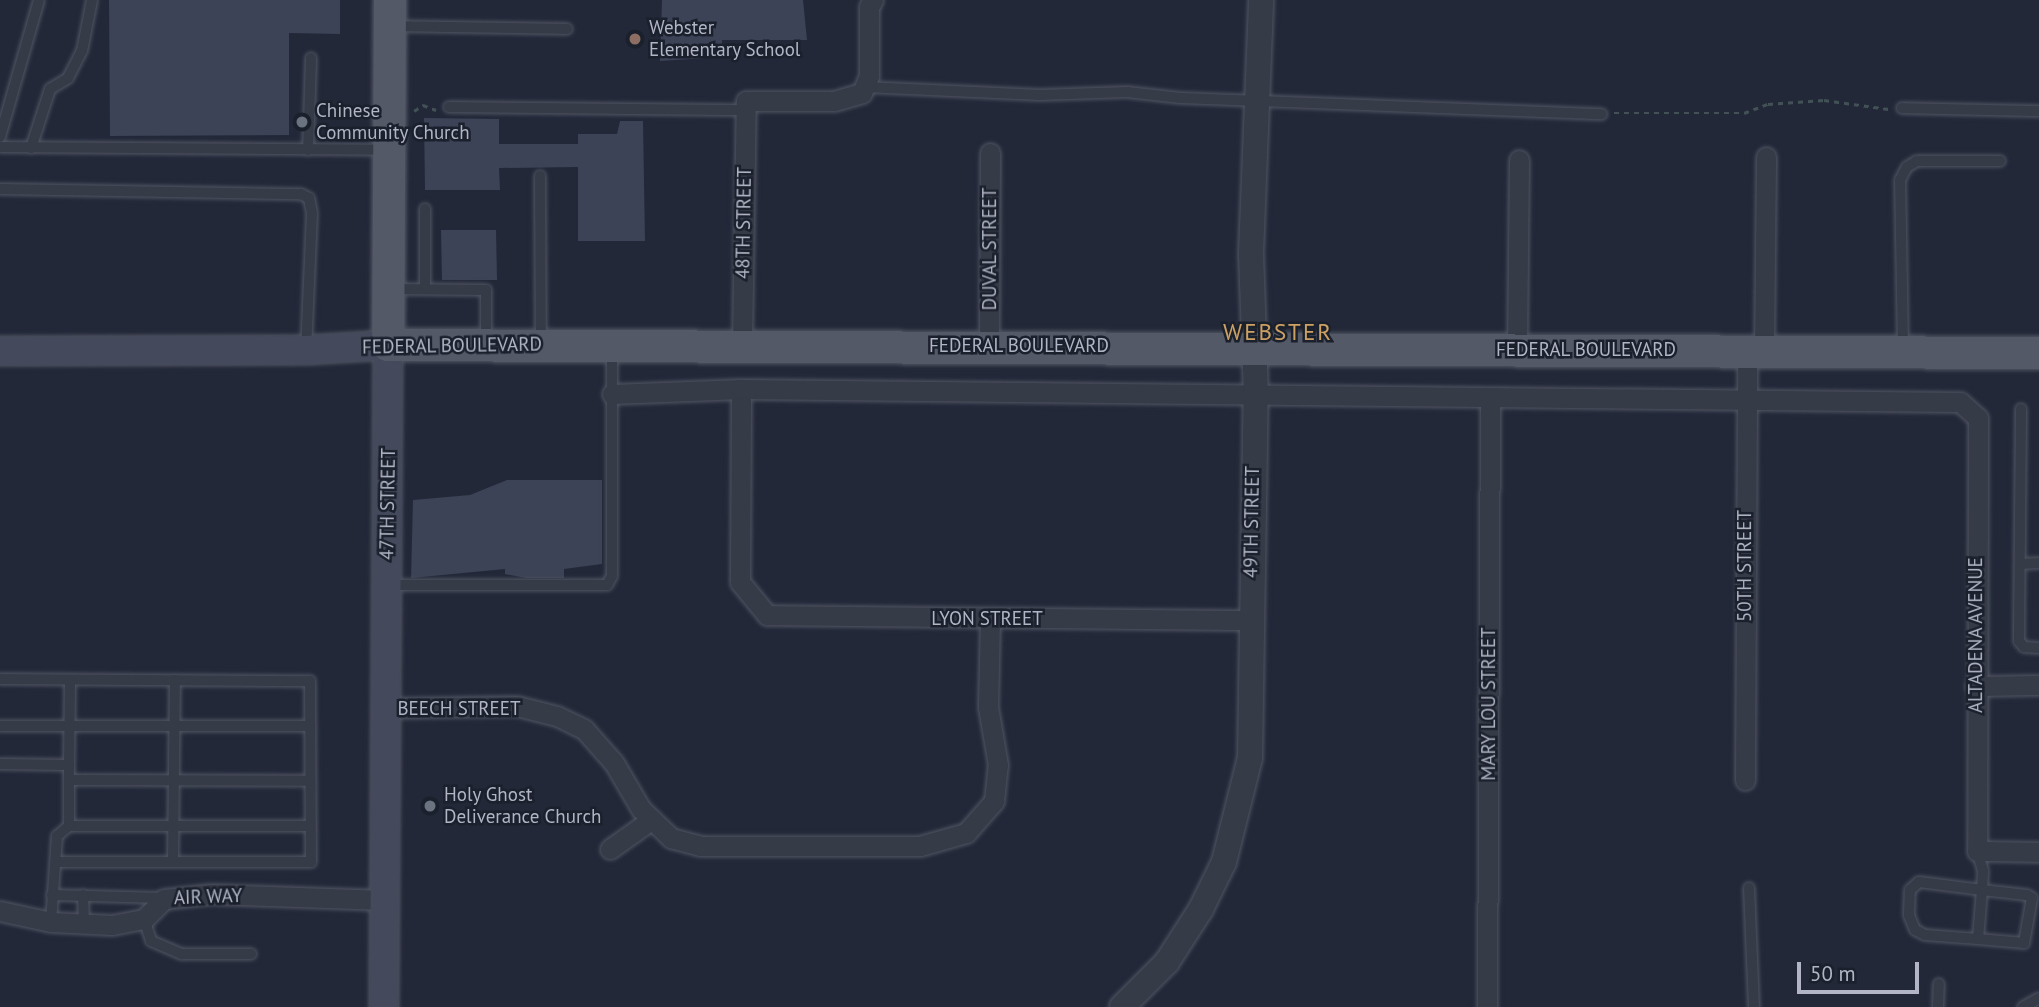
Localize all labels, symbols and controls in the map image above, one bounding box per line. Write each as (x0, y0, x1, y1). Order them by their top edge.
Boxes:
place label: Webster Elementary School (649, 17, 801, 61)
marker: Webster Elementary School (627, 31, 643, 47)
place label: Chinese Community Church (316, 100, 470, 144)
marker: Chinese Community Church (294, 114, 310, 130)
street label: 48TH STREET (732, 167, 756, 279)
street label: DUVAL STREET (979, 187, 1001, 311)
district label: WEBSTER (1224, 318, 1332, 346)
street label: FEDERAL BOULEVARD (361, 333, 543, 359)
street label: FEDERAL BOULEVARD (929, 335, 1109, 357)
street label: FEDERAL BOULEVARD (1496, 339, 1676, 361)
street label: 47TH STREET (376, 448, 400, 560)
street label: 49TH STREET (1240, 466, 1264, 578)
street label: 50TH STREET (1734, 510, 1756, 622)
street label: ALTADENA AVENUE (1965, 556, 1987, 714)
street label: LYON STREET (931, 608, 1043, 630)
street label: MARY LOU STREET (1478, 627, 1500, 781)
street label: BEECH STREET (397, 698, 521, 720)
place label: Holy Ghost Deliverance Church (444, 784, 601, 828)
marker: Holy Ghost Deliverance Church (422, 798, 438, 814)
street label: AIR WAY (173, 884, 243, 910)
scale bar (1801, 948, 1924, 992)
text: 50 m (1810, 960, 1856, 987)

